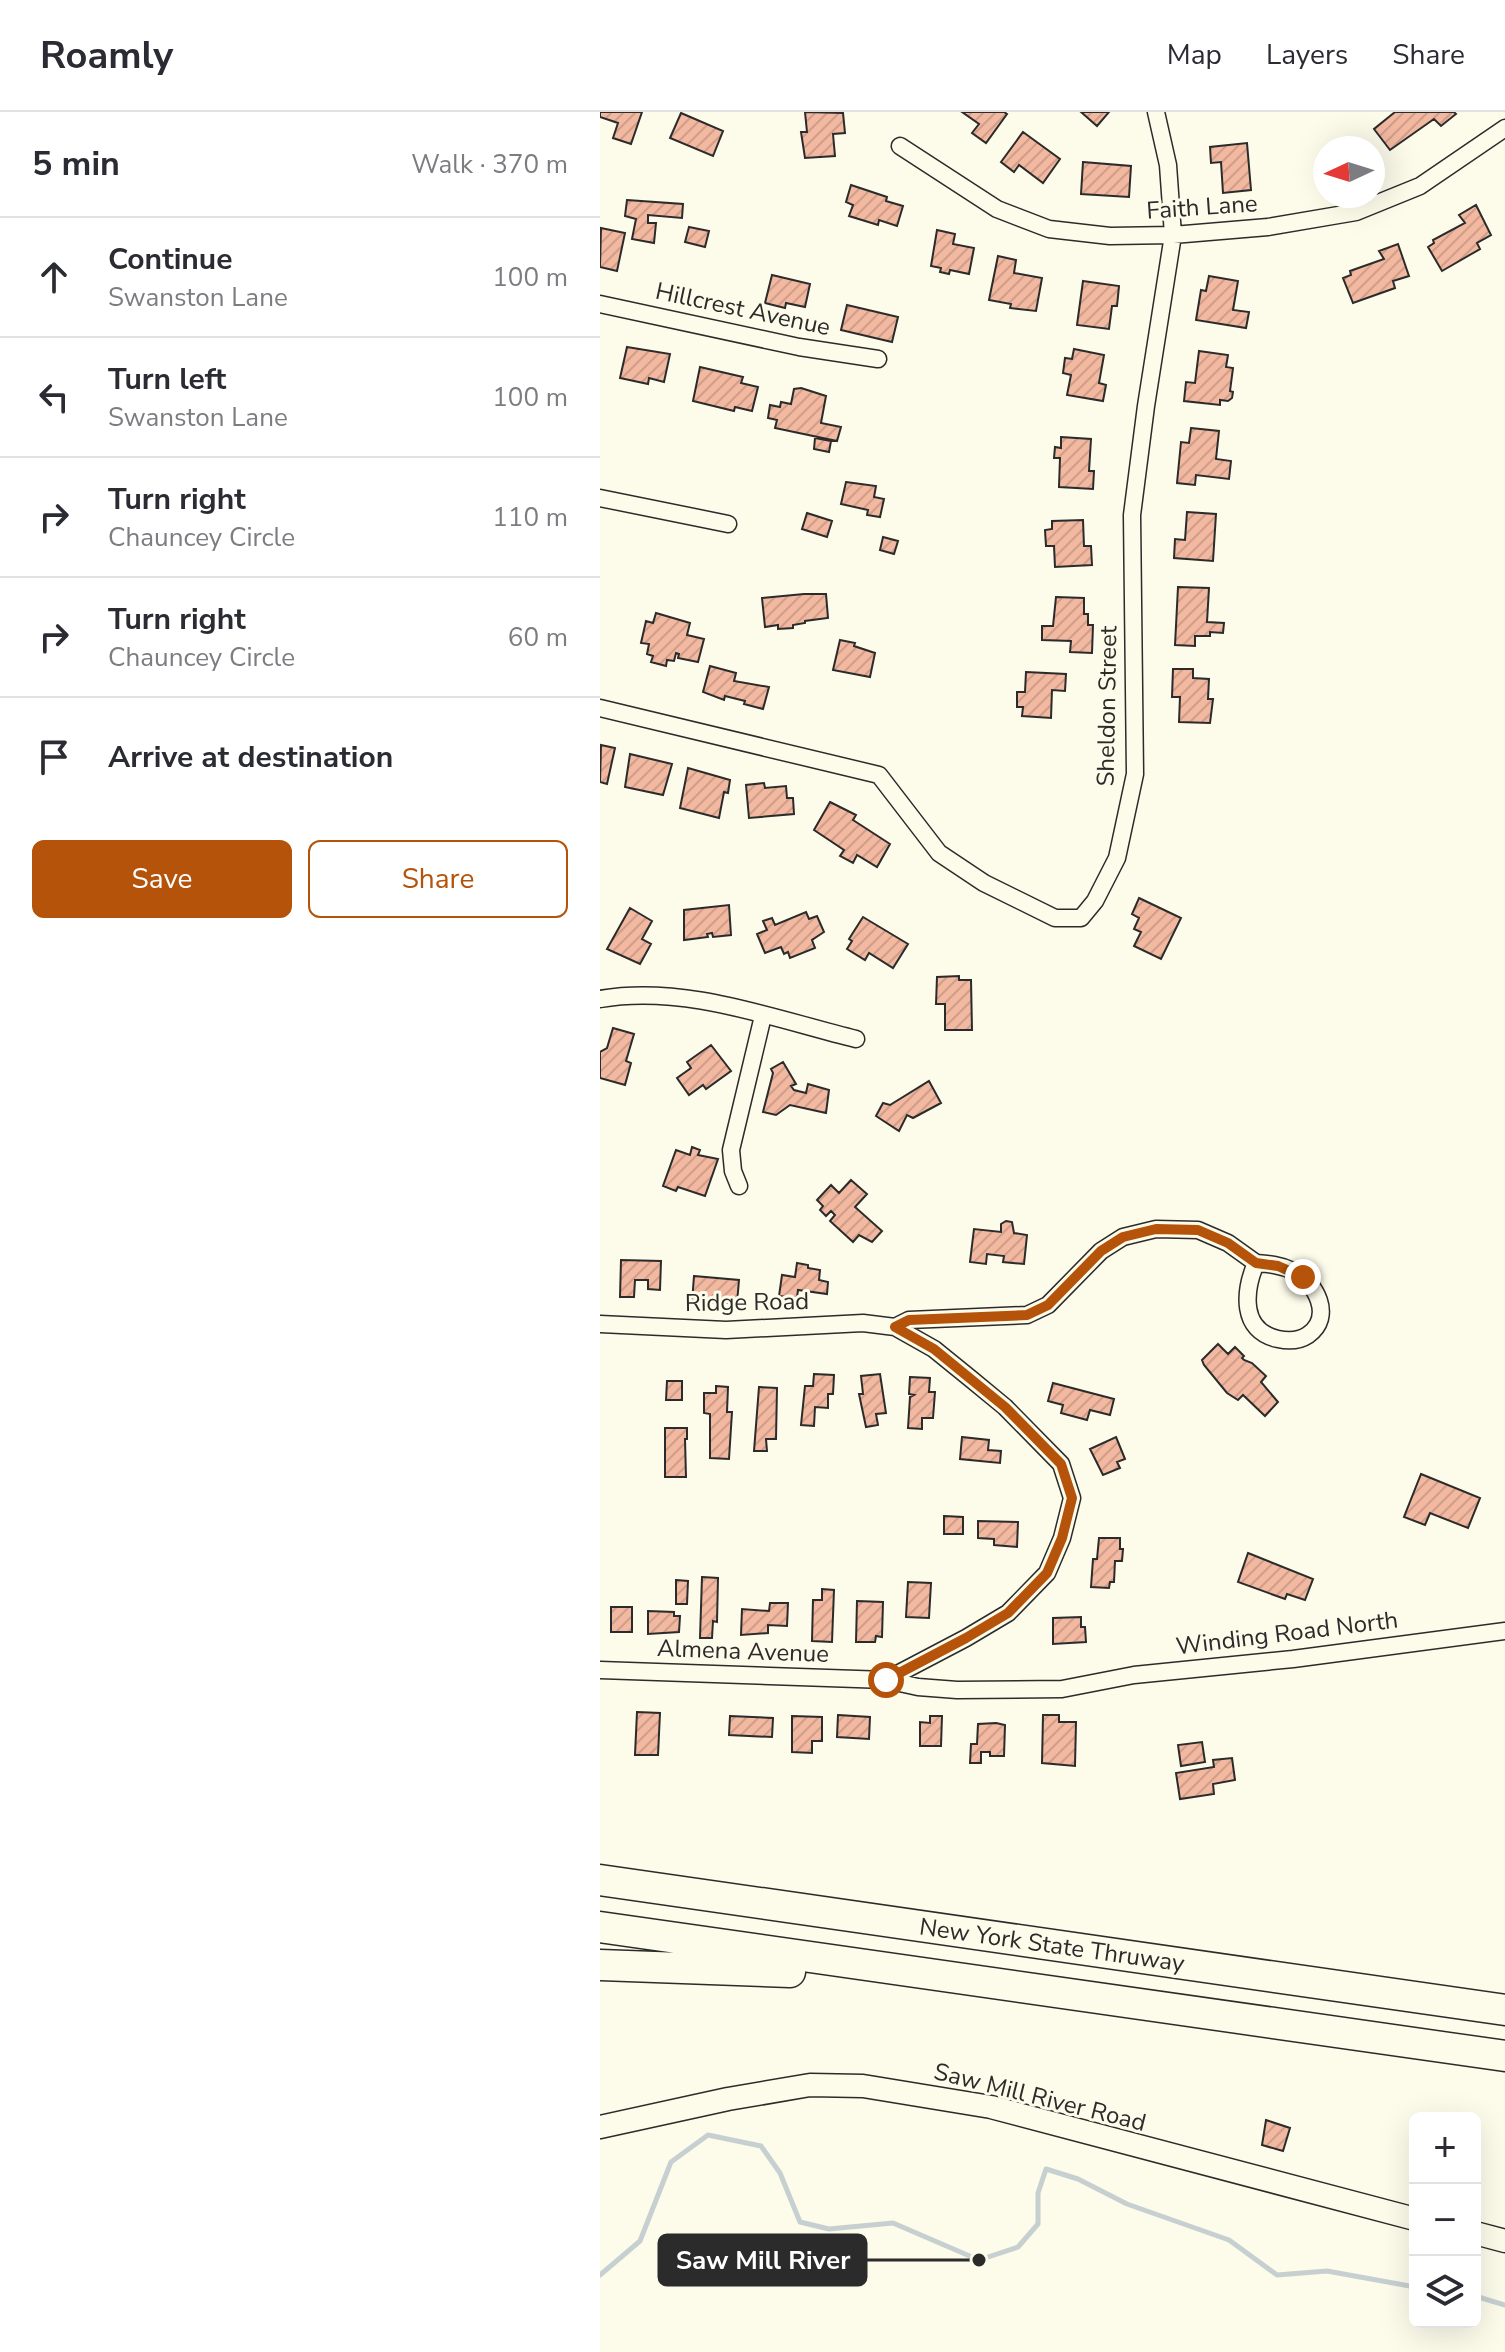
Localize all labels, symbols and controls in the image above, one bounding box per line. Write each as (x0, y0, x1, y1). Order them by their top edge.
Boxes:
text: Roamly (40, 30, 173, 81)
text: Map (1167, 36, 1222, 74)
text: Layers (1266, 36, 1348, 74)
text: Share (1392, 36, 1465, 74)
north arrow (1313, 136, 1385, 208)
text: 5 min (32, 141, 120, 187)
text: Walk · 370 m (411, 147, 568, 182)
street label: Faith Lane (1145, 187, 1259, 227)
text: Continue (108, 239, 233, 280)
icon: ahead (32, 255, 76, 299)
text: 100 m (492, 260, 568, 295)
street label: Hillcrest Avenue (653, 275, 833, 343)
text: Swanston Lane (108, 280, 288, 315)
text: Turn left (108, 359, 226, 400)
icon: left (32, 375, 76, 419)
text: 100 m (492, 380, 568, 415)
text: Swanston Lane (108, 400, 288, 435)
text: Turn right (108, 479, 246, 520)
icon: right (32, 495, 76, 539)
text: 110 m (492, 500, 568, 535)
text: Chauncey Circle (108, 520, 295, 555)
text: Turn right (108, 599, 246, 640)
icon: right (32, 615, 76, 659)
text: 60 m (508, 620, 568, 655)
street label: Sheldon Street (1090, 625, 1124, 787)
text: Chauncey Circle (108, 640, 295, 675)
icon: arrive (32, 735, 76, 779)
text: Arrive at destination (108, 737, 393, 778)
button: Save (32, 840, 292, 918)
button: Share (308, 840, 568, 918)
route end (1285, 1259, 1321, 1295)
street label: Ridge Road (684, 1285, 810, 1319)
street label: Winding Road North (1174, 1604, 1400, 1662)
street label: Almena Avenue (656, 1632, 830, 1670)
route start (868, 1662, 904, 1698)
street label: New York State Thruway (917, 1911, 1187, 1980)
street label: Saw Mill River Road (931, 2055, 1149, 2139)
map controls (1409, 2112, 1481, 2328)
button: + (1409, 2112, 1481, 2184)
button: − (1409, 2184, 1481, 2256)
callout: Saw Mill River (659, 2235, 866, 2285)
text: Saw Mill River (676, 2243, 851, 2278)
button: layers (1409, 2256, 1481, 2328)

